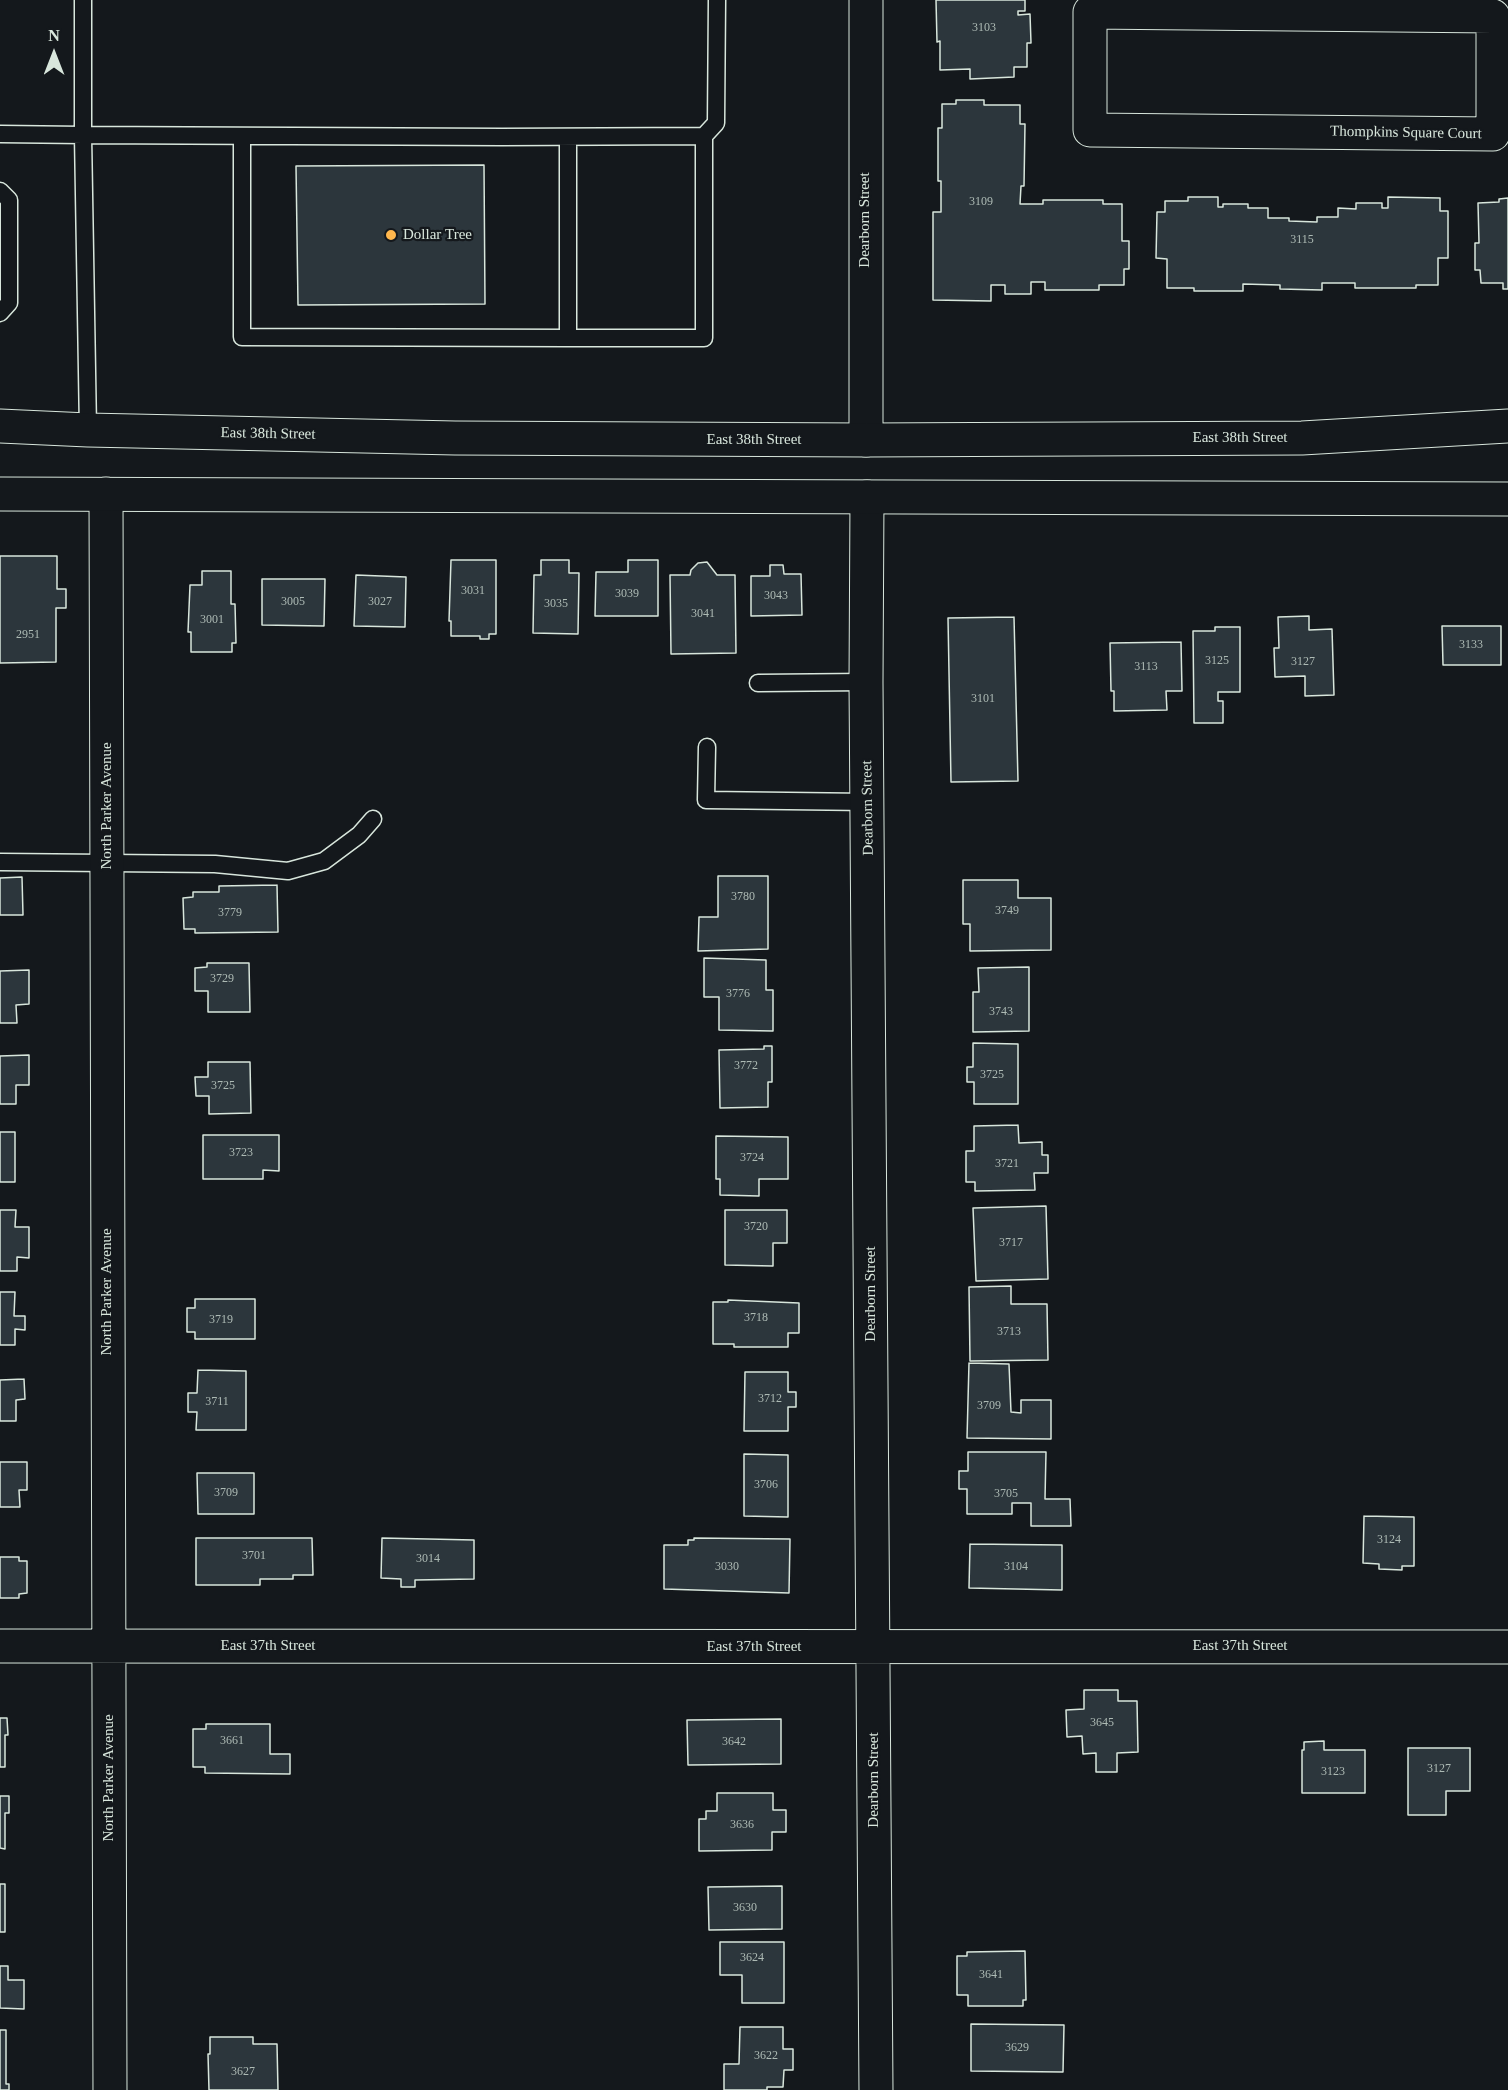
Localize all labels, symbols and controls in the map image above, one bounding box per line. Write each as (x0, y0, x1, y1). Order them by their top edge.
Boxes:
house number: 3103 (972, 21, 996, 35)
north arrow (24, 24, 84, 84)
text: N (48, 27, 60, 44)
street label: Thompkins Square Court (1330, 123, 1482, 143)
street label: Dearborn Street (856, 172, 874, 268)
house number: 3109 (969, 195, 993, 209)
place label: Dollar Tree (403, 226, 472, 244)
marker: Dollar Tree (384, 228, 398, 242)
house number: 3115 (1290, 233, 1314, 247)
street label: East 38th Street (220, 424, 316, 444)
street label: East 38th Street (1193, 429, 1287, 447)
street label: East 38th Street (707, 431, 801, 449)
house number: 3031 (461, 584, 485, 598)
house number: 3039 (615, 587, 639, 601)
house number: 3043 (764, 589, 788, 603)
house number: 3005 (281, 595, 305, 609)
house number: 3027 (368, 595, 392, 609)
house number: 3035 (544, 597, 568, 611)
house number: 3041 (691, 607, 715, 621)
house number: 3001 (200, 613, 224, 627)
house number: 2951 (16, 628, 40, 642)
house number: 3133 (1459, 638, 1483, 652)
house number: 3125 (1205, 654, 1229, 668)
house number: 3127 (1291, 655, 1315, 669)
house number: 3113 (1134, 660, 1158, 674)
house number: 3101 (971, 692, 995, 706)
street label: North Parker Avenue (98, 742, 116, 870)
street label: Dearborn Street (858, 760, 878, 856)
house number: 3780 (731, 890, 755, 904)
house number: 3749 (995, 904, 1019, 918)
house number: 3779 (218, 906, 242, 920)
house number: 3729 (210, 972, 234, 986)
house number: 3776 (726, 987, 750, 1001)
house number: 3743 (989, 1005, 1013, 1019)
house number: 3772 (734, 1059, 758, 1073)
house number: 3725 (980, 1068, 1004, 1082)
house number: 3725 (211, 1079, 235, 1093)
house number: 3723 (229, 1146, 253, 1160)
house number: 3724 (740, 1151, 764, 1165)
house number: 3721 (995, 1157, 1019, 1171)
house number: 3720 (744, 1220, 768, 1234)
street label: North Parker Avenue (98, 1228, 116, 1356)
house number: 3717 (999, 1236, 1023, 1250)
street label: Dearborn Street (862, 1246, 880, 1342)
house number: 3718 (744, 1311, 768, 1325)
house number: 3719 (209, 1313, 233, 1327)
house number: 3713 (997, 1325, 1021, 1339)
house number: 3712 (758, 1392, 782, 1406)
house number: 3711 (205, 1395, 229, 1409)
house number: 3709 (977, 1399, 1001, 1413)
house number: 3706 (754, 1478, 778, 1492)
house number: 3709 (214, 1486, 238, 1500)
house number: 3705 (994, 1487, 1018, 1501)
house number: 3124 (1377, 1533, 1401, 1547)
house number: 3701 (242, 1549, 266, 1563)
house number: 3014 (416, 1552, 440, 1566)
house number: 3030 (715, 1560, 739, 1574)
house number: 3104 (1004, 1560, 1028, 1574)
street label: East 37th Street (221, 1637, 315, 1655)
street label: East 37th Street (1193, 1637, 1287, 1655)
street label: East 37th Street (707, 1638, 801, 1656)
street label: North Parker Avenue (100, 1714, 118, 1842)
house number: 3645 (1090, 1716, 1114, 1730)
street label: Dearborn Street (865, 1732, 883, 1828)
house number: 3661 (220, 1734, 244, 1748)
house number: 3642 (722, 1735, 746, 1749)
house number: 3127 (1427, 1762, 1451, 1776)
house number: 3123 (1321, 1765, 1345, 1779)
house number: 3636 (730, 1818, 754, 1832)
house number: 3630 (733, 1901, 757, 1915)
house number: 3624 (740, 1951, 764, 1965)
house number: 3641 (979, 1968, 1003, 1982)
house number: 3629 (1005, 2041, 1029, 2055)
house number: 3622 (754, 2049, 778, 2063)
house number: 3627 (231, 2065, 255, 2079)

